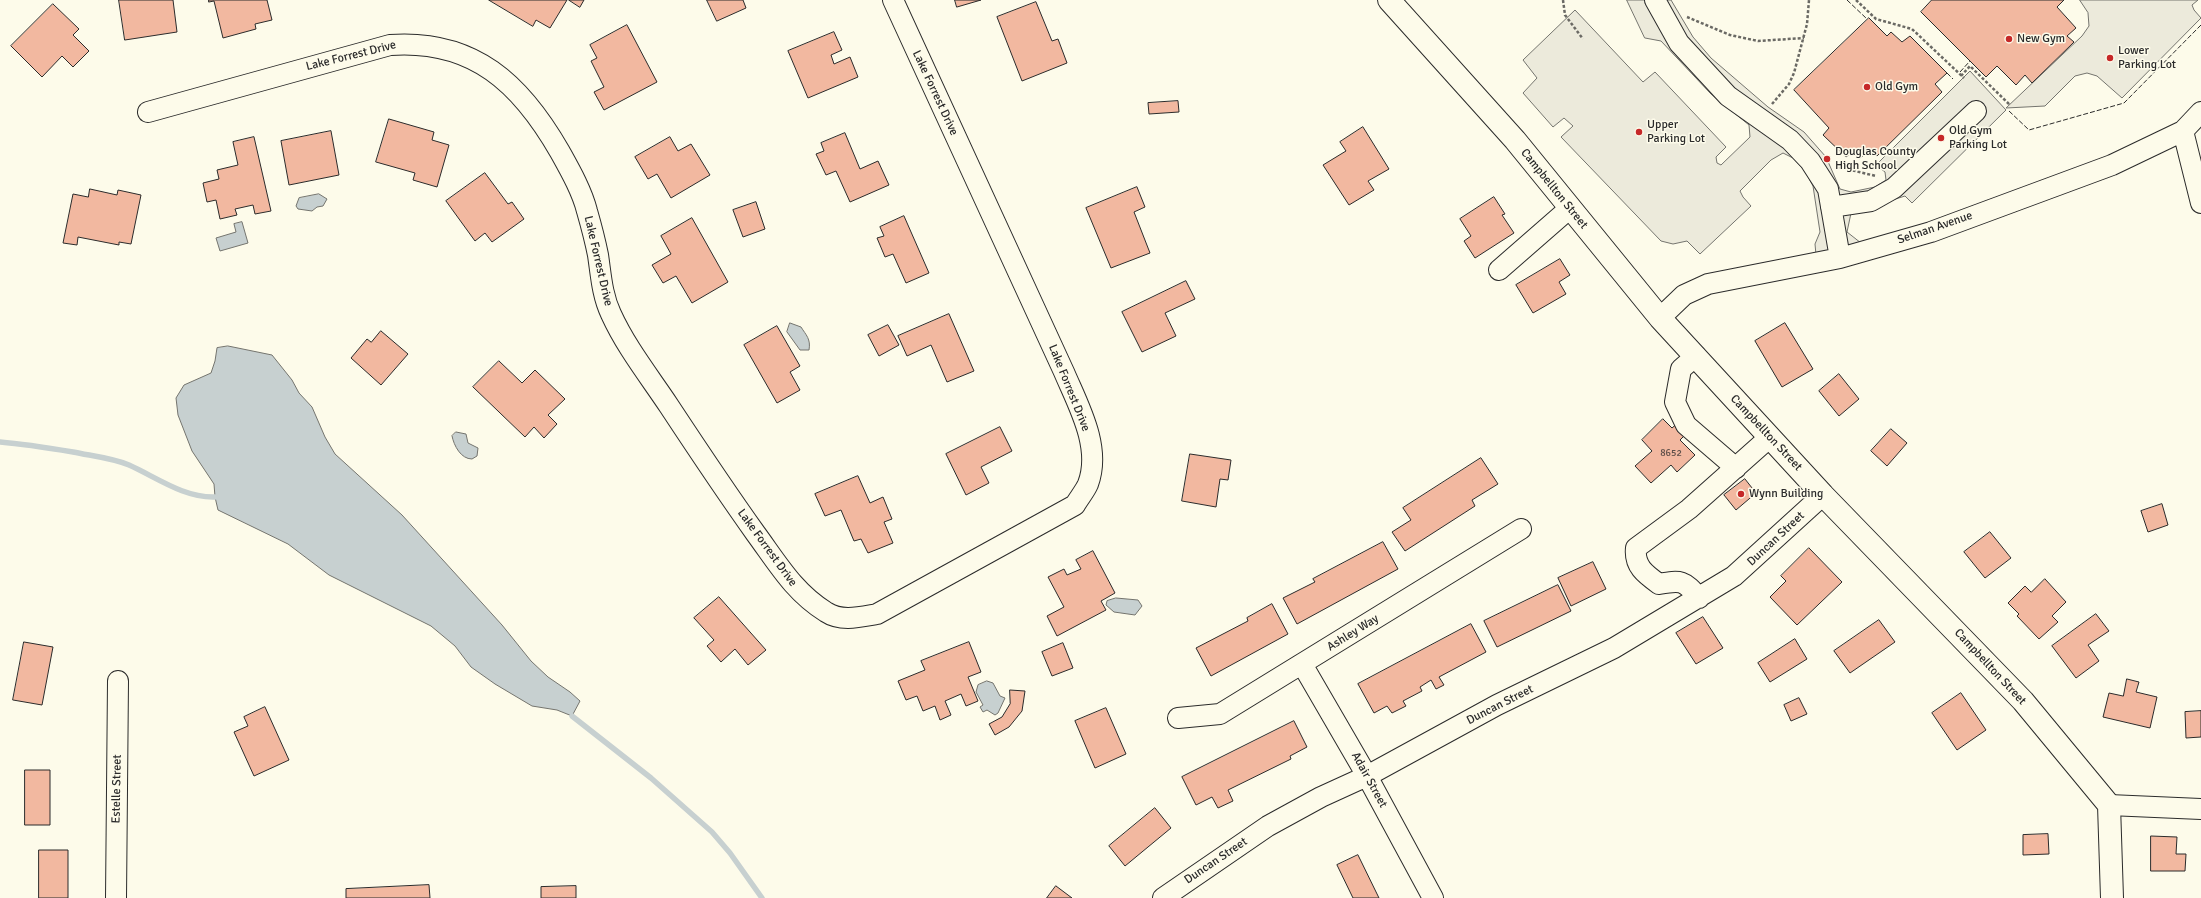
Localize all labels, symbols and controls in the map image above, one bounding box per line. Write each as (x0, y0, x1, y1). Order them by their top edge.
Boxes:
place label: New Gym (2017, 32, 2065, 46)
marker: New Gym (2004, 34, 2014, 44)
street label: Lake Forrest Drive (304, 38, 398, 74)
place label: Lower Parking Lot (2118, 44, 2176, 72)
street label: Lake Forrest Drive (909, 48, 961, 138)
marker: Lower Parking Lot (2105, 53, 2115, 63)
place label: Old Gym (1875, 80, 1918, 94)
marker: Old Gym (1862, 82, 1872, 92)
place label: Upper Parking Lot (1647, 118, 1705, 146)
place label: Old Gym Parking Lot (1949, 124, 2007, 152)
marker: Upper Parking Lot (1634, 127, 1644, 137)
marker: Old Gym Parking Lot (1936, 133, 1946, 143)
place label: Douglas County High School (1835, 145, 1916, 173)
street label: Campbellton Street (1517, 146, 1591, 232)
marker: Douglas County High School (1822, 154, 1832, 164)
street label: Selman Avenue (1896, 208, 1974, 248)
street label: Lake Forrest Drive (581, 214, 615, 308)
street label: Lake Forrest Drive (1045, 342, 1093, 434)
street label: Campbellton Street (1727, 392, 1805, 474)
house number: 8652 (1660, 447, 1682, 459)
place label: Wynn Building (1749, 487, 1823, 501)
marker: Wynn Building (1736, 489, 1746, 499)
street label: Lake Forrest Drive (734, 506, 800, 590)
street label: Duncan Street (1744, 509, 1808, 569)
street label: Ashley Way (1325, 612, 1381, 654)
street label: Campbellton Street (1951, 626, 2029, 708)
street label: Duncan Street (1464, 682, 1536, 728)
street label: Adair Street (1348, 750, 1390, 810)
street label: Estelle Street (109, 754, 125, 824)
street label: Duncan Street (1182, 835, 1250, 887)

